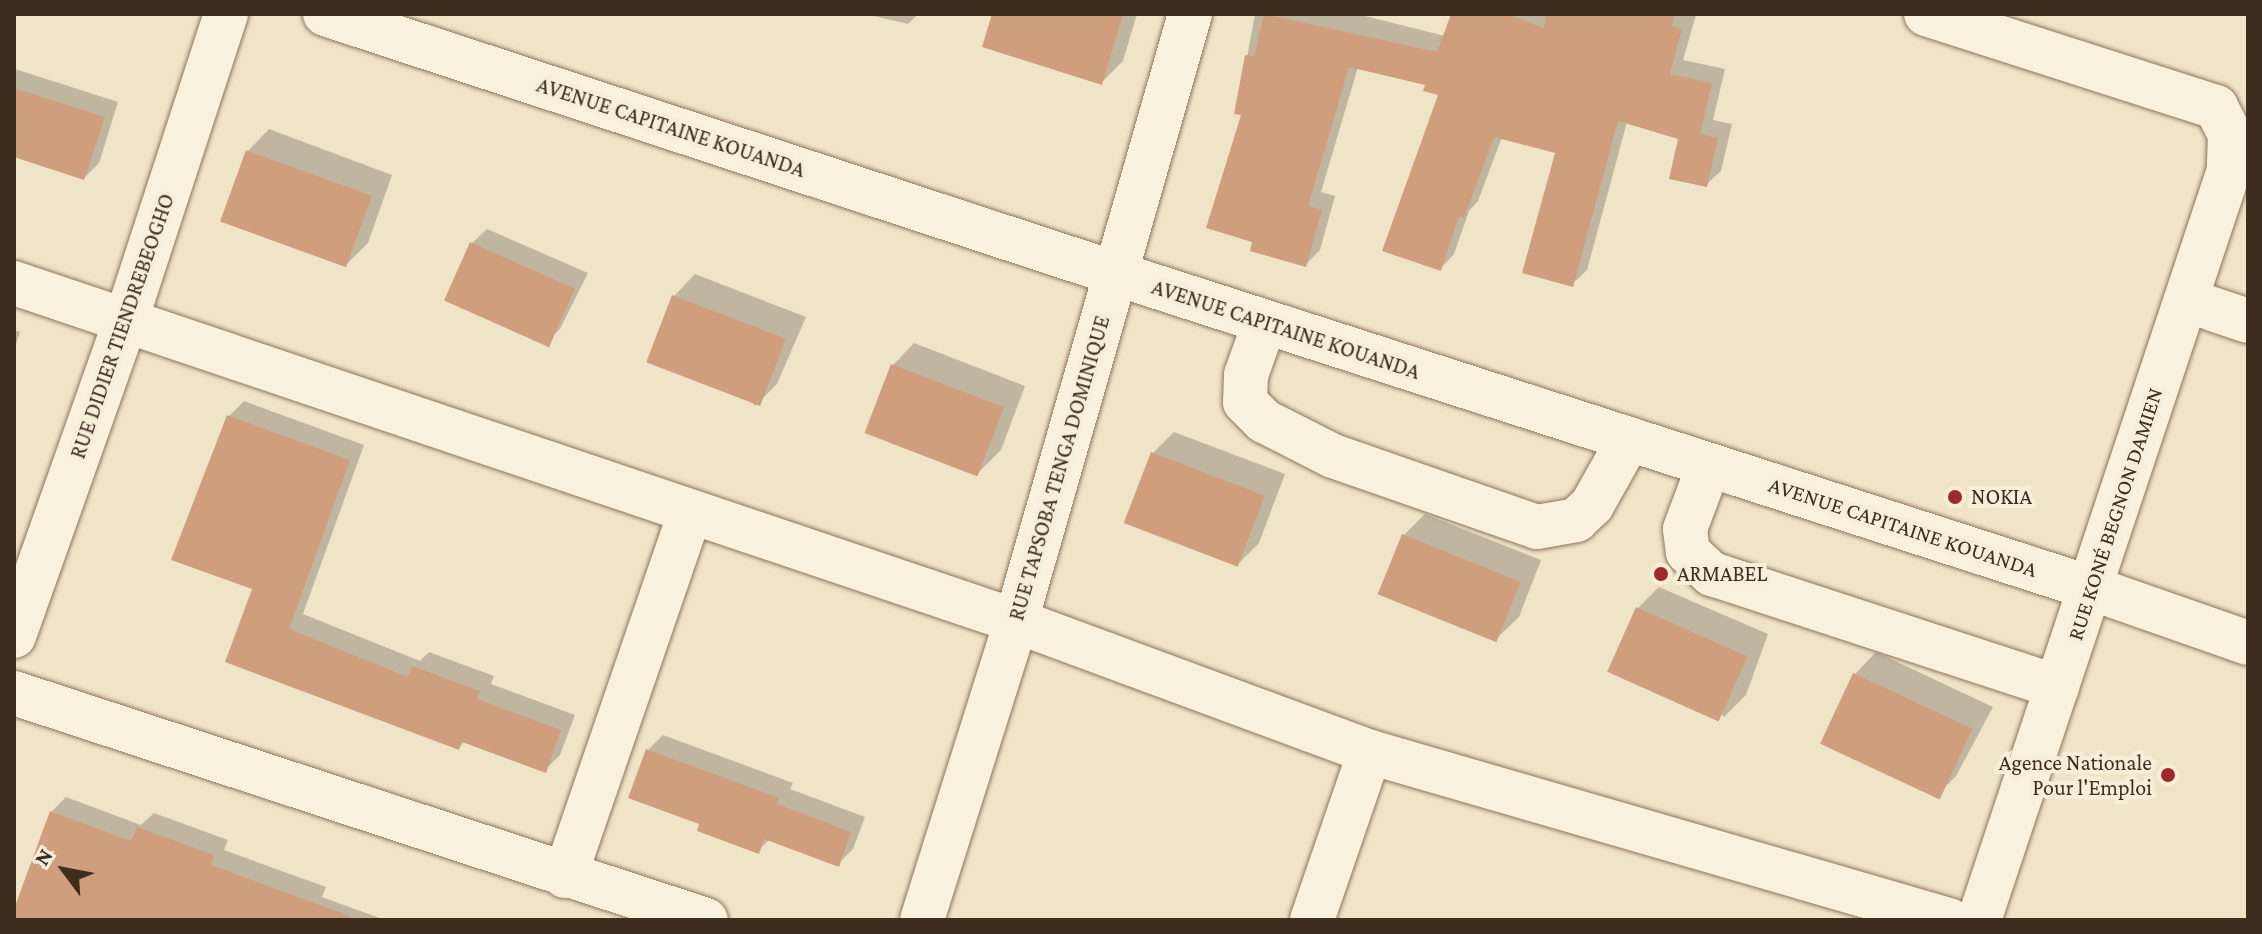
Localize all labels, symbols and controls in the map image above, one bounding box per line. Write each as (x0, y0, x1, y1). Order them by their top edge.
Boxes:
street label: AVENUE CAPITAINE KOUANDA (534, 71, 808, 183)
street label: RUE DIDIER TIENDREBEOGHO (64, 190, 180, 462)
street label: AVENUE CAPITAINE KOUANDA (1149, 273, 1423, 385)
street label: RUE TAPSOBA TENGA DOMINIQUE (1003, 313, 1115, 623)
street label: RUE KONÉ BEGNON DAMIEN (2062, 384, 2168, 644)
street label: AVENUE CAPITAINE KOUANDA (1766, 471, 2040, 583)
place label: NOKIA (1971, 484, 2032, 510)
marker: NOKIA (1946, 488, 1964, 506)
place label: ARMABEL (1677, 561, 1767, 587)
marker: ARMABEL (1652, 565, 1670, 583)
place label: Agence Nationale Pour l'Emploi (1999, 749, 2152, 800)
marker: Agence Nationale Pour l'Emploi (2159, 766, 2177, 784)
north arrow (24, 830, 104, 910)
text: N (29, 844, 58, 870)

